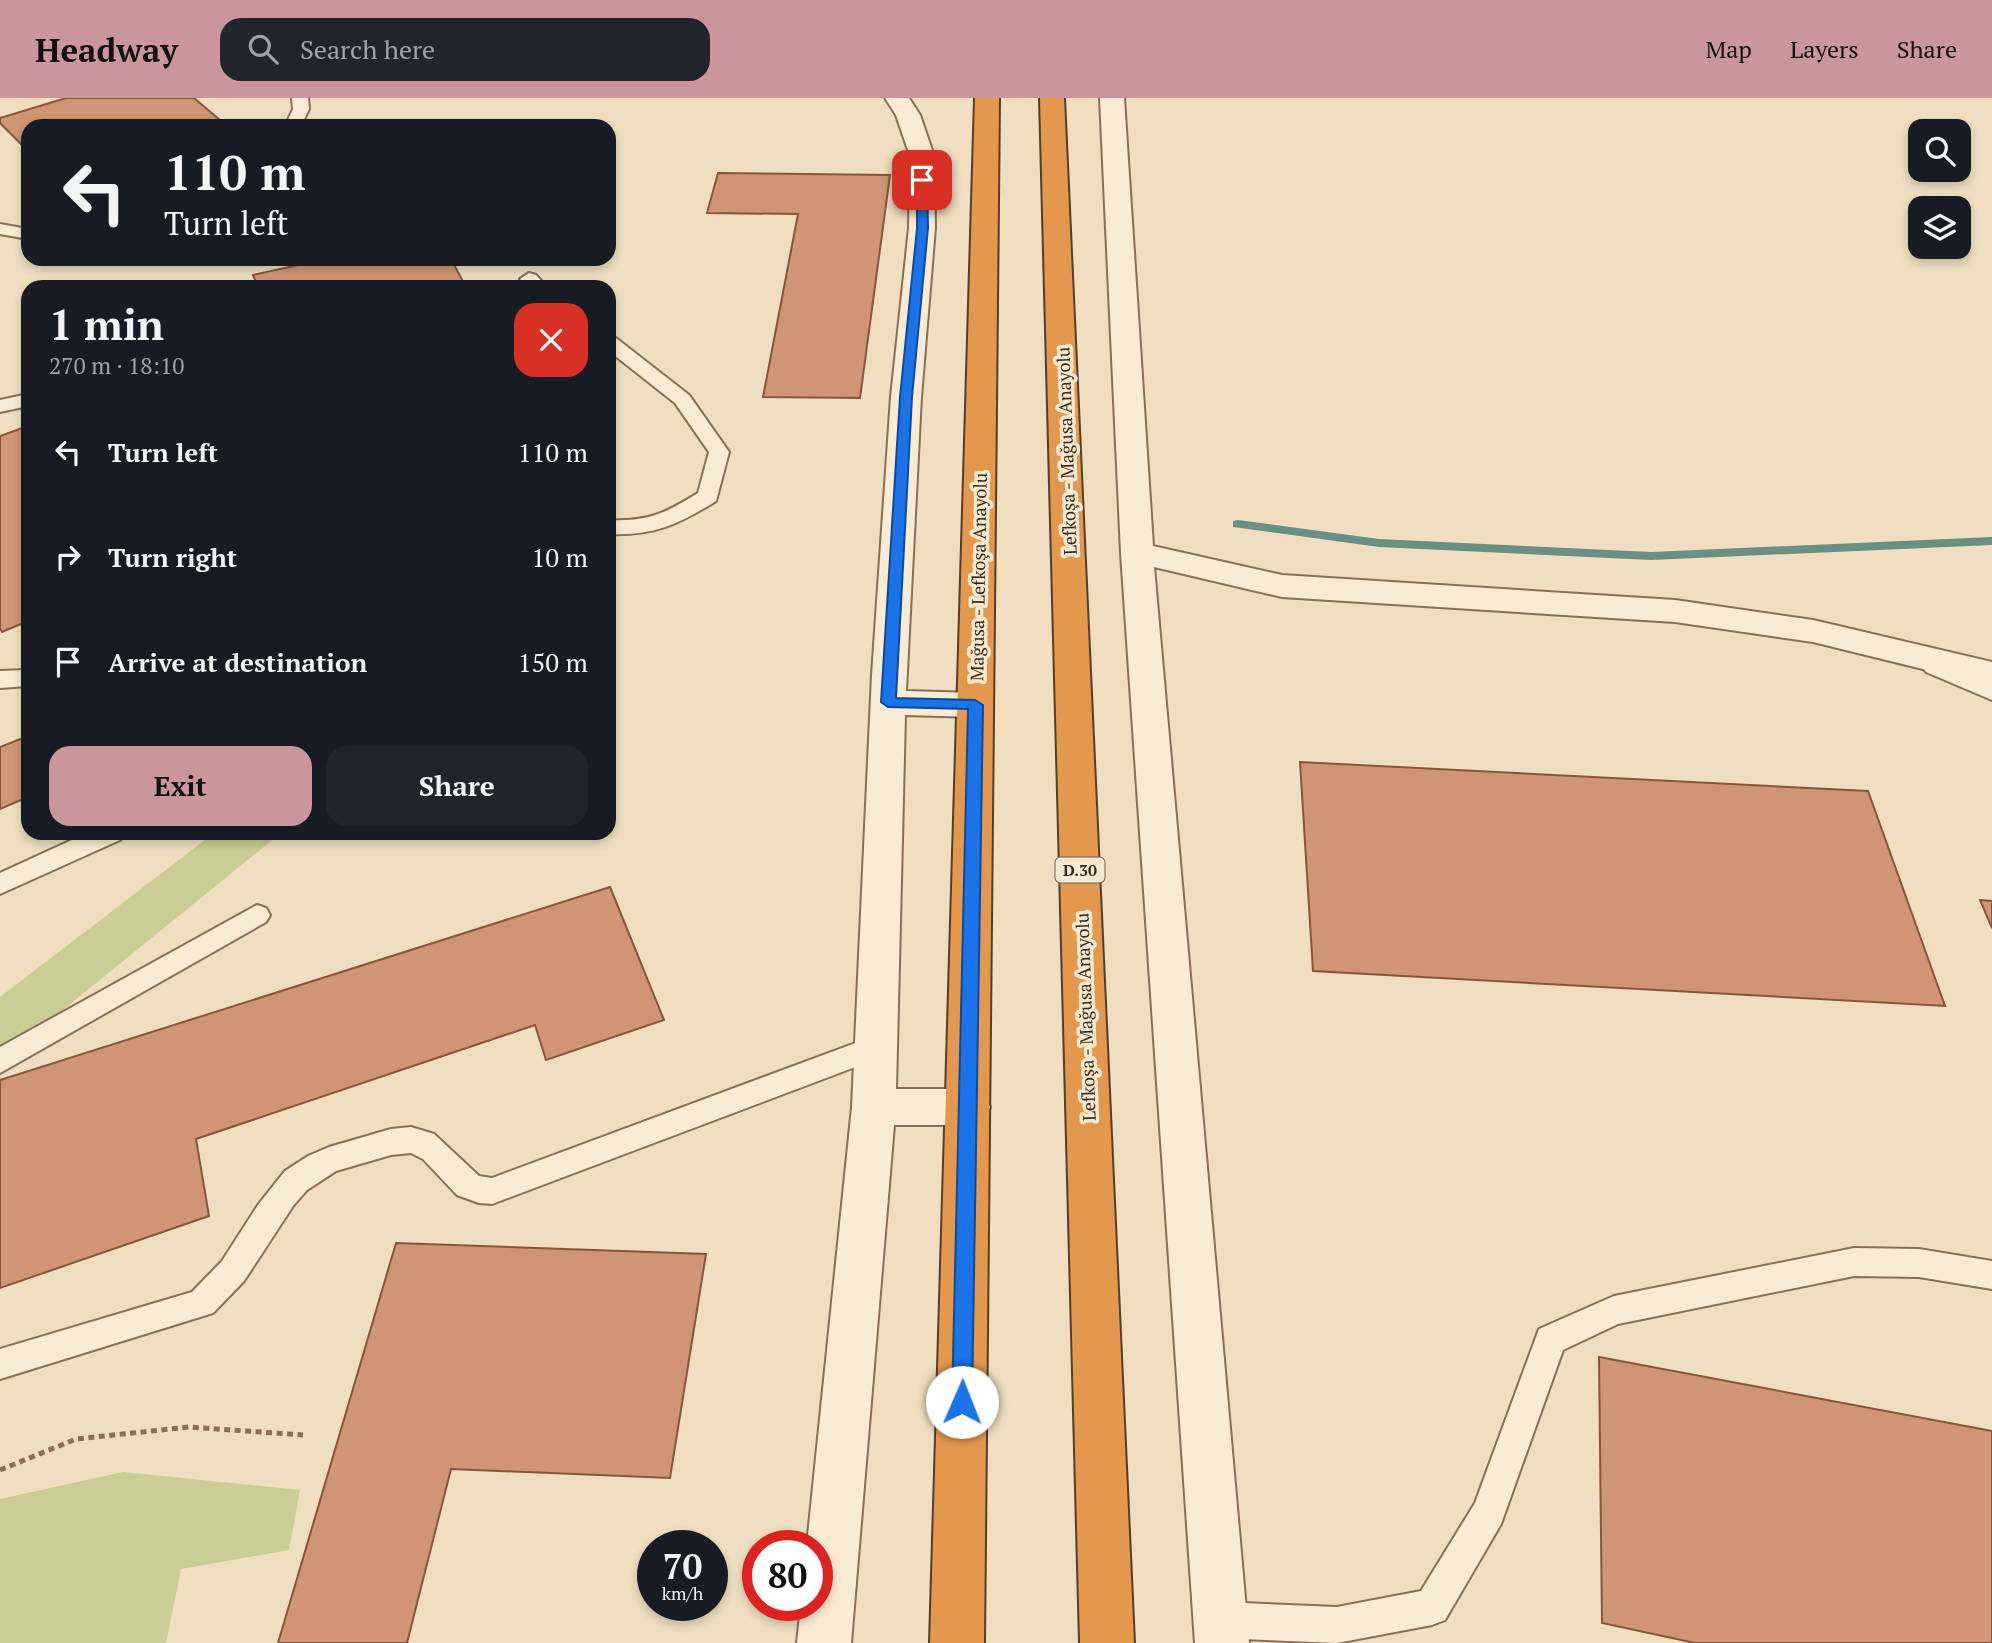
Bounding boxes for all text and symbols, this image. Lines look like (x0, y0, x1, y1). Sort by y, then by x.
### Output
search box (220, 18, 710, 81)
text: Headway (35, 28, 178, 71)
icon: search (244, 30, 282, 68)
text: Search here (300, 32, 435, 66)
text: Map (1705, 33, 1752, 65)
text: Layers (1790, 33, 1859, 65)
text: Share (1897, 33, 1957, 65)
map controls (1908, 119, 1971, 259)
button: search (1908, 119, 1971, 182)
text: 110 m (164, 139, 306, 204)
icon: left (49, 147, 140, 238)
pin (892, 150, 952, 210)
icon: arrive (903, 161, 941, 199)
button: layers (1908, 196, 1971, 259)
text: Turn left (164, 202, 288, 244)
text: 1 min (49, 296, 164, 352)
button: close (514, 303, 588, 377)
street label: Lefkoşa - Mağusa Anayolu (1050, 347, 1082, 555)
text: 270 m · 18:10 (49, 350, 184, 381)
icon: left (49, 433, 87, 471)
text: Turn left (108, 435, 218, 469)
text: 110 m (518, 435, 588, 469)
street label: Mağusa - Lefkoşa Anayolu (964, 473, 992, 681)
icon: right (49, 538, 87, 576)
text: Turn right (108, 540, 237, 574)
text: 10 m (532, 540, 588, 574)
icon: arrive (49, 643, 87, 681)
text: Arrive at destination (108, 645, 367, 679)
text: 150 m (518, 645, 588, 679)
button: Exit (49, 746, 312, 826)
button: Share (326, 746, 588, 826)
road number: D.30 (1056, 858, 1104, 883)
street label: Lefkoşa - Mağusa Anayolu (1069, 913, 1101, 1121)
position arrow (925, 1365, 999, 1439)
speed limit sign: 80 (742, 1530, 833, 1621)
text: 70 (663, 1543, 702, 1589)
text: km/h (662, 1581, 703, 1605)

